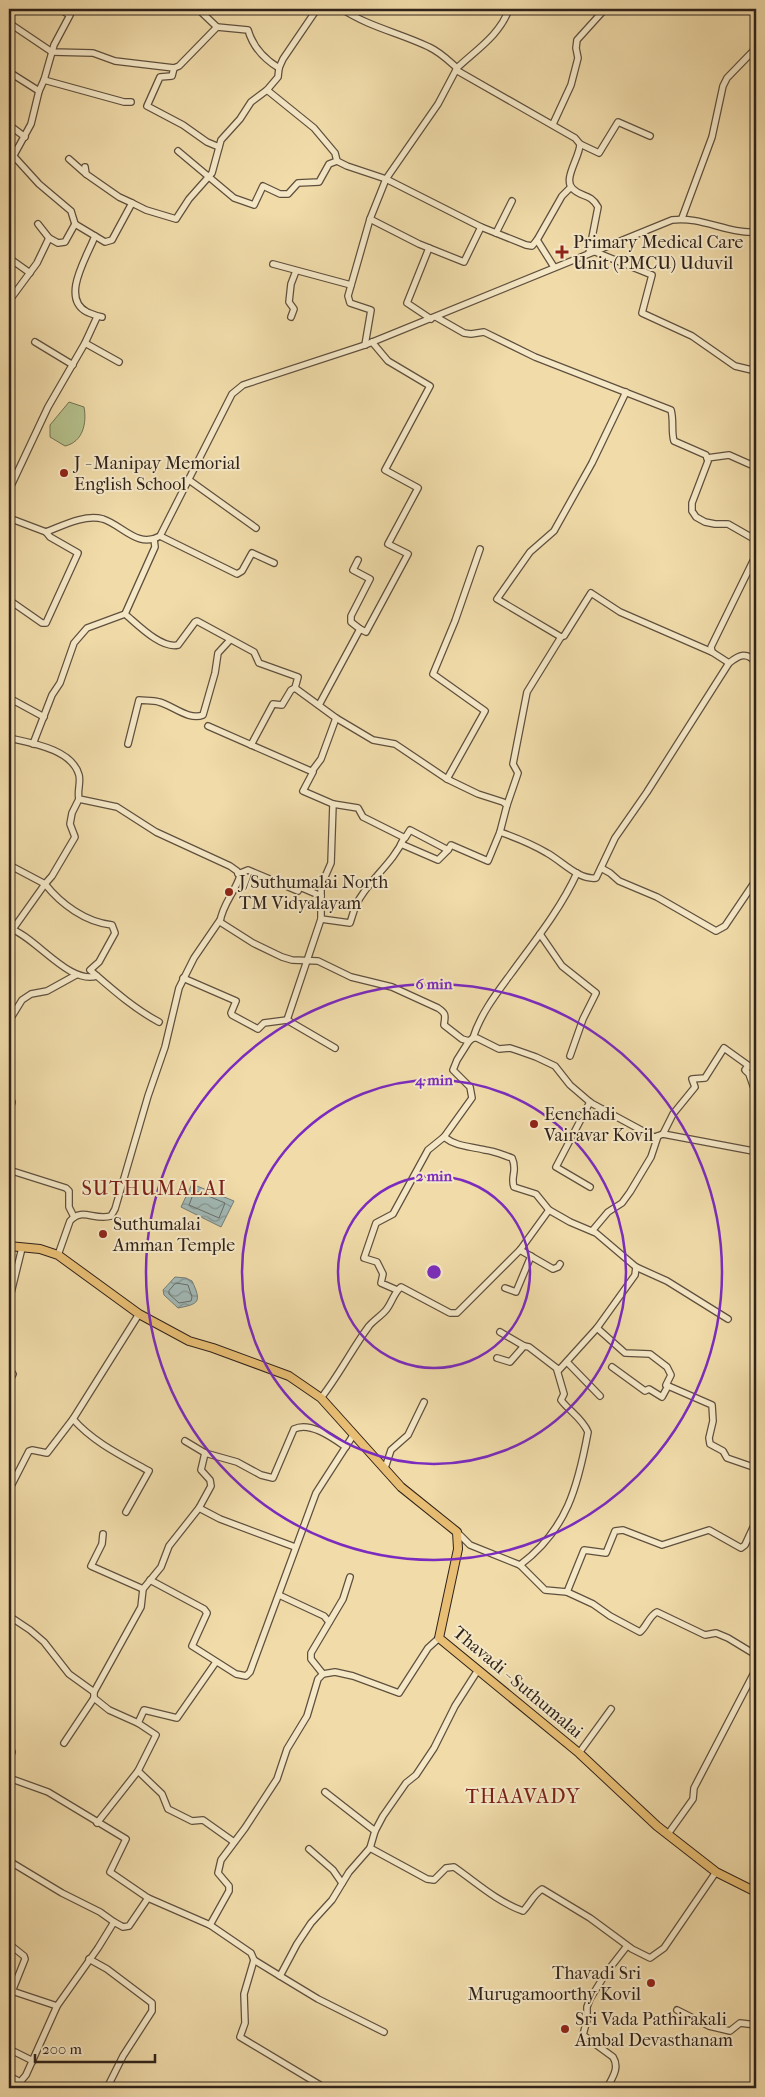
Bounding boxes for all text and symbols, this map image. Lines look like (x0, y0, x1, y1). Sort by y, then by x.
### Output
place label: Primary Medical Care Unit (PMCU) Uduvil (573, 232, 743, 274)
marker: Primary Medical Care Unit (PMCU) Uduvil (555, 245, 569, 259)
place label: J - Manipay Memorial English School (72, 453, 240, 495)
marker: J - Manipay Memorial English School (58, 467, 70, 479)
place label: J/Suthumalai North TM Vidyalayam (237, 872, 388, 914)
marker: J/Suthumalai North TM Vidyalayam (223, 886, 235, 898)
text: 6 min (416, 975, 453, 993)
text: 4 min (414, 1071, 453, 1089)
place label: Eenchadi Vairavar Kovil (543, 1104, 653, 1146)
marker: Eenchadi Vairavar Kovil (528, 1118, 540, 1130)
text: 2 min (416, 1167, 453, 1185)
district label: SUTHUMALAI (82, 1177, 226, 1200)
place label: Suthumalai Amman Temple (112, 1214, 235, 1256)
marker: Suthumalai Amman Temple (97, 1228, 109, 1240)
centre of rings (425, 1263, 443, 1281)
street label: Thavadi - Suthumalai (448, 1622, 587, 1743)
district label: THAAVADY (465, 1785, 581, 1808)
place label: Thavadi Sri Murugamoorthy Kovil (468, 1963, 642, 2005)
marker: Thavadi Sri Murugamoorthy Kovil (645, 1977, 657, 1989)
place label: Sri Vada Pathirakali Ambal Devasthanam (574, 2009, 733, 2051)
marker: Sri Vada Pathirakali Ambal Devasthanam (559, 2023, 571, 2035)
scale bar (35, 2032, 155, 2064)
text: 200 m (42, 2040, 82, 2058)

